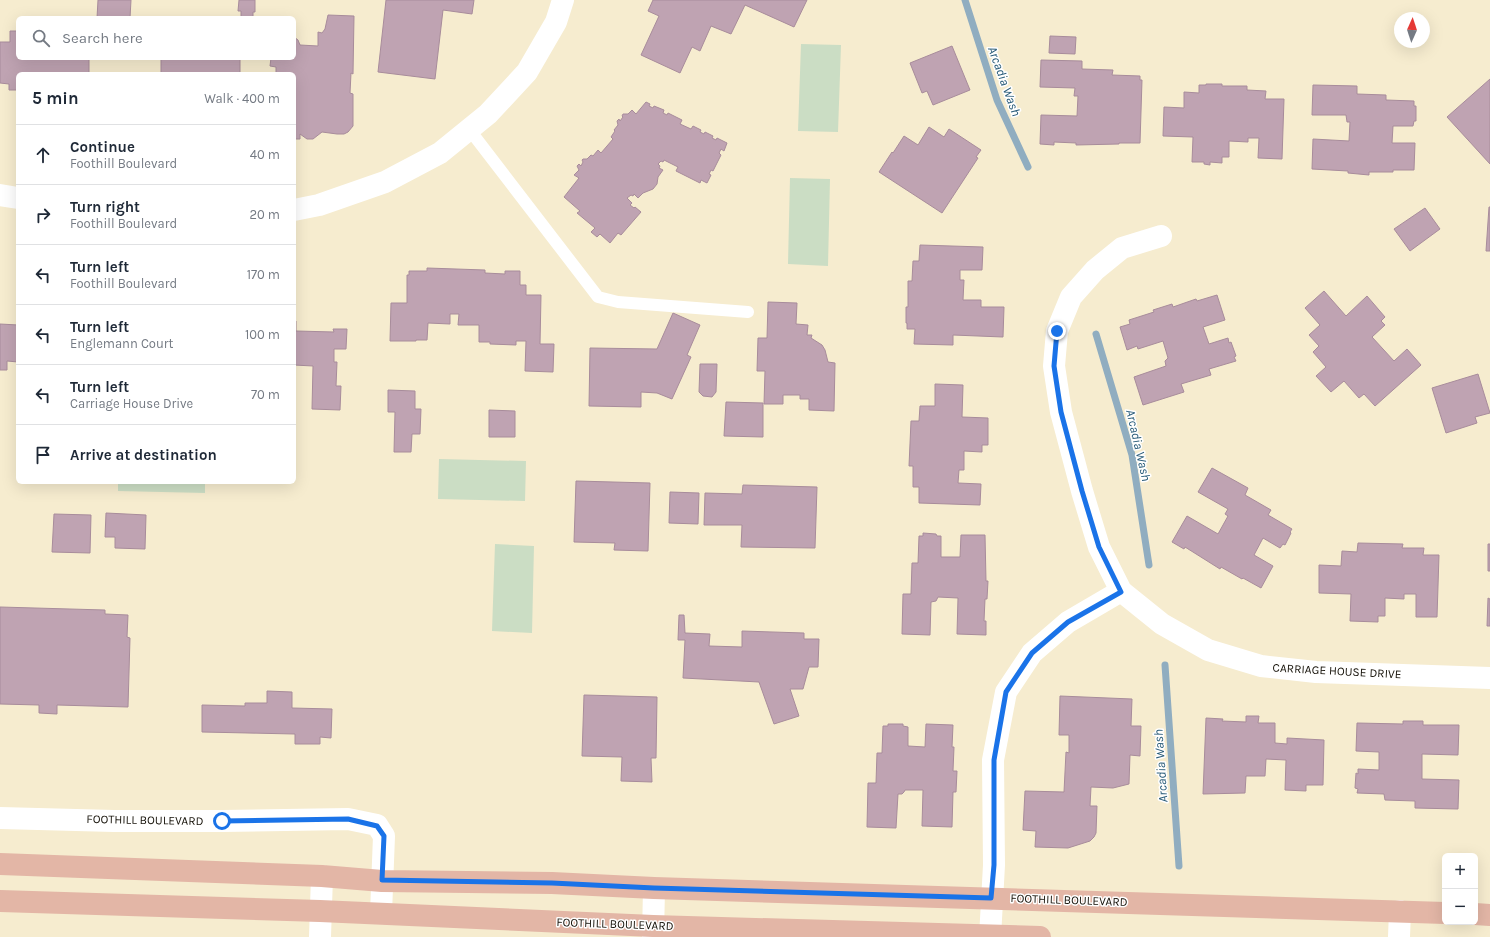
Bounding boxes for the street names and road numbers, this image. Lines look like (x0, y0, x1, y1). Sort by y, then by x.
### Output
street label: CARRIAGE HOUSE DRIVE (1272, 661, 1402, 681)
street label: FOOTHILL BOULEVARD (86, 812, 204, 828)
street label: FOOTHILL BOULEVARD (1010, 891, 1128, 909)
street label: FOOTHILL BOULEVARD (556, 915, 674, 933)

